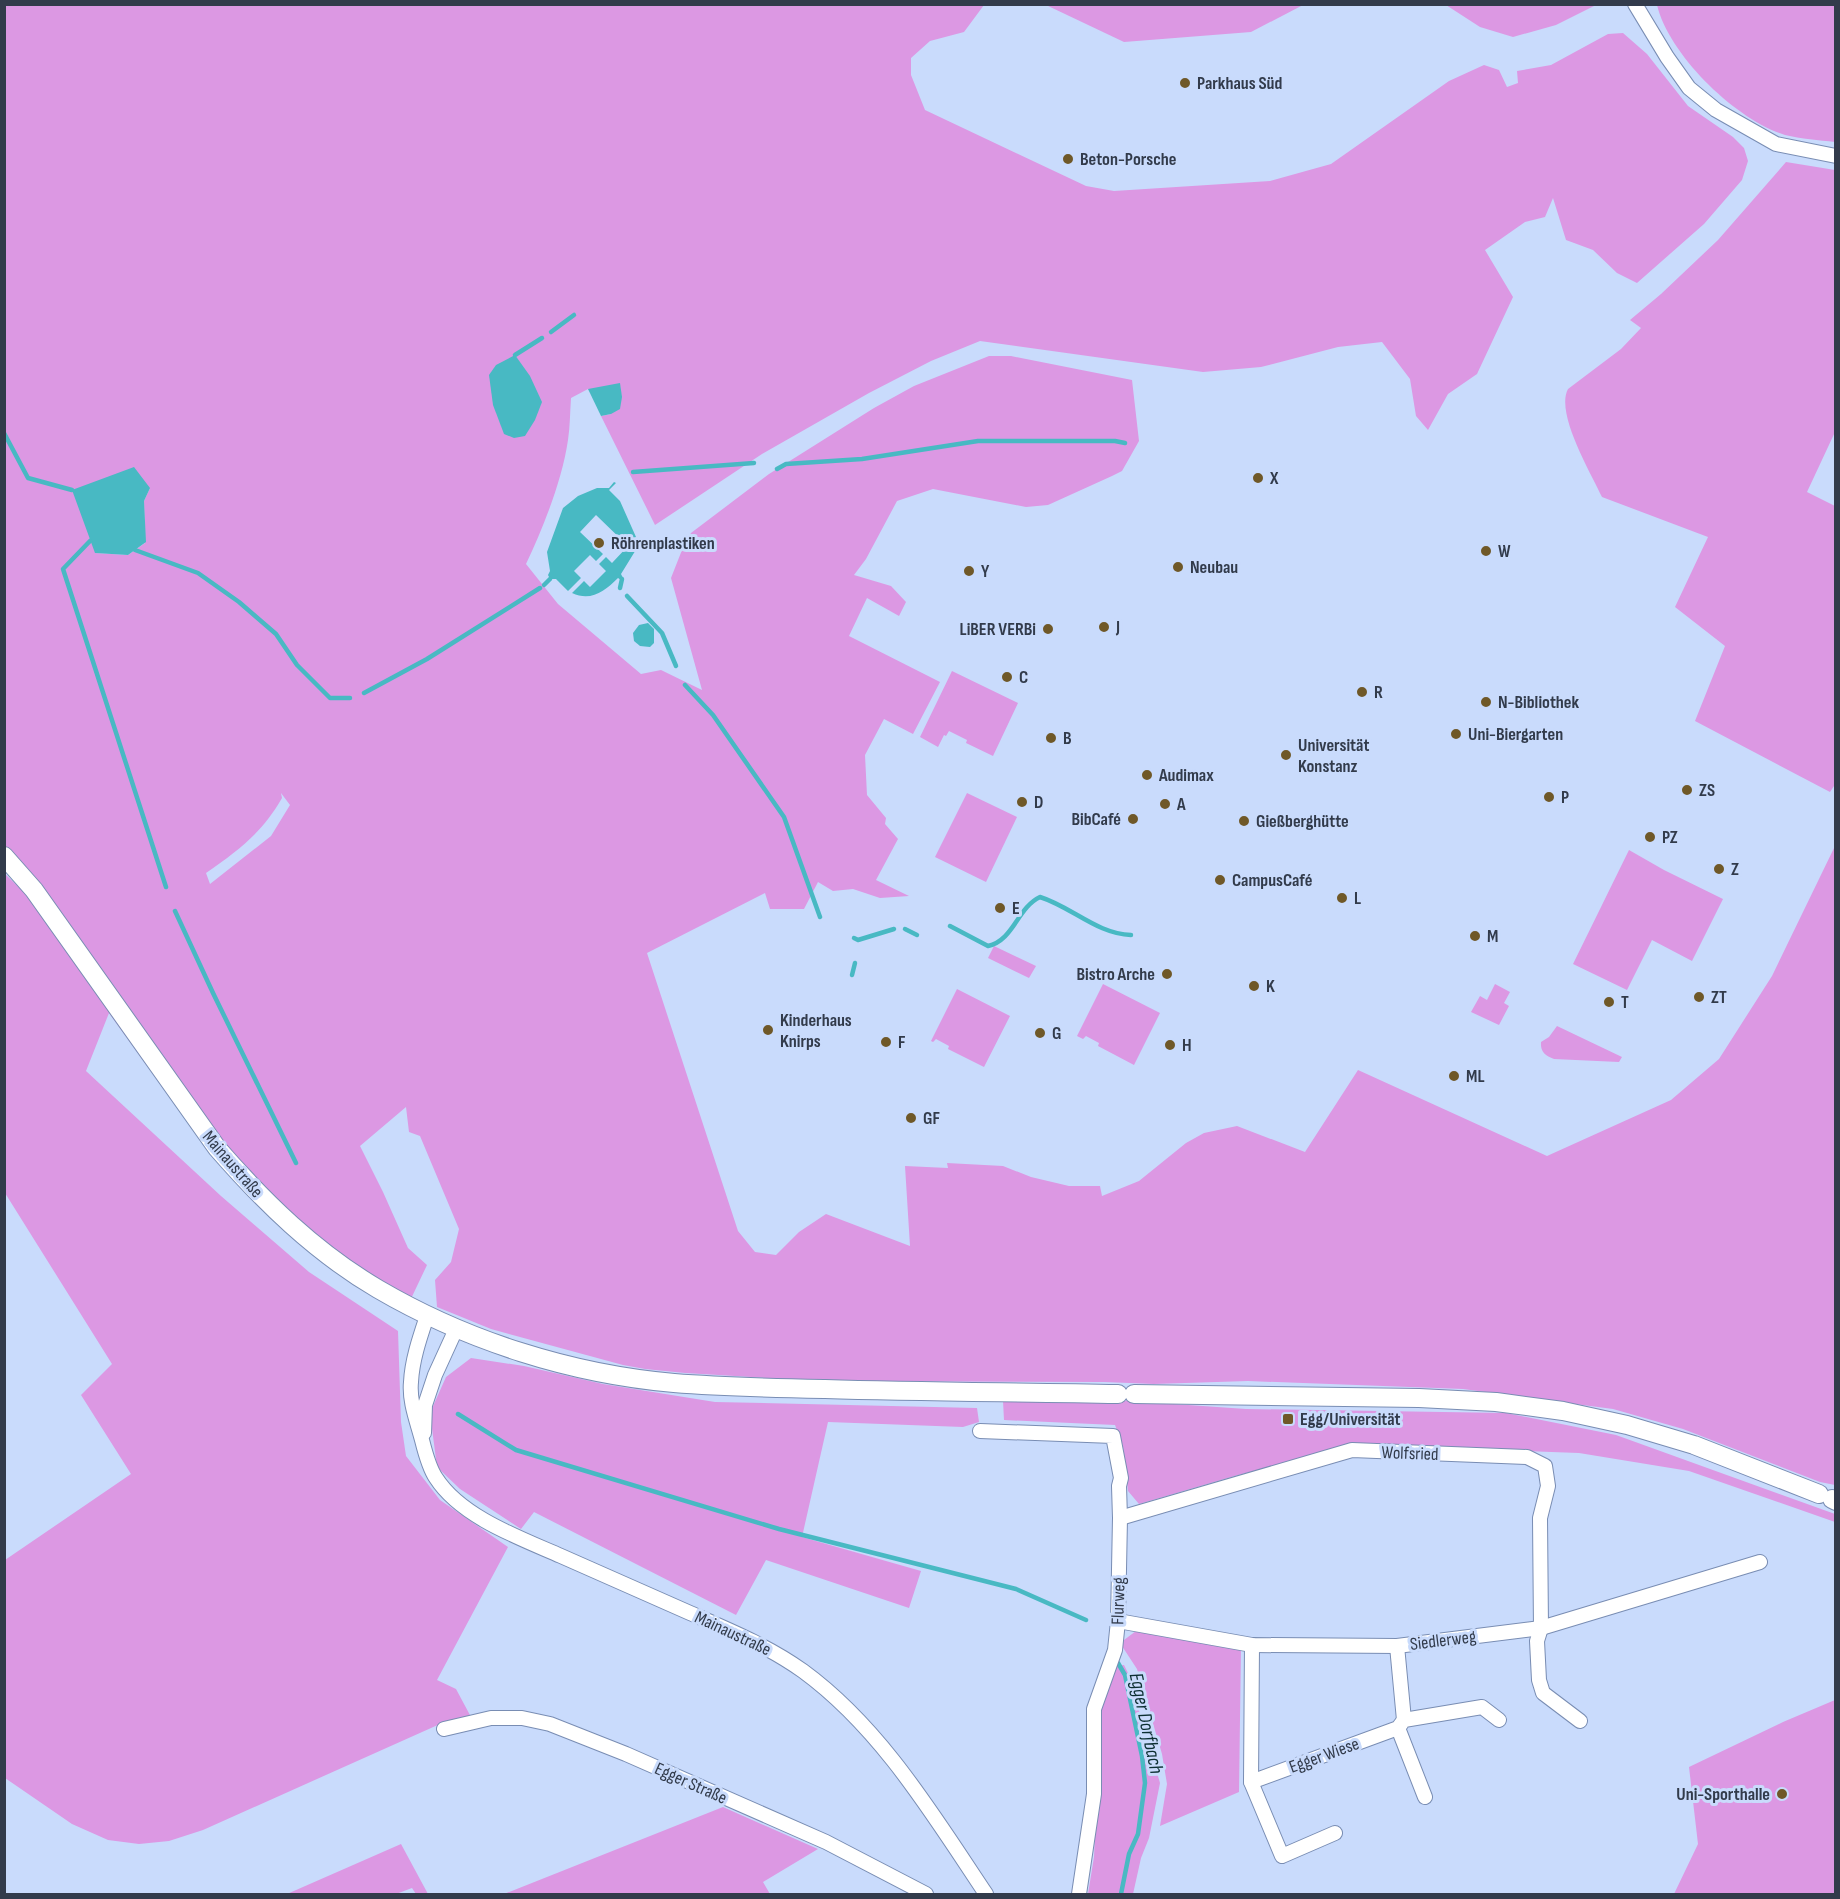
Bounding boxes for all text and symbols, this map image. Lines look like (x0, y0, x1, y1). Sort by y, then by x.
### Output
place label: Parkhaus Süd (1197, 73, 1282, 94)
marker: Parkhaus Süd (1178, 76, 1192, 90)
place label: Beton-Porsche (1080, 149, 1176, 170)
marker: Beton-Porsche (1061, 152, 1075, 166)
place label: X (1269, 468, 1279, 489)
marker: X (1251, 471, 1265, 485)
place label: Röhrenplastiken (611, 533, 715, 554)
marker: Röhrenplastiken (592, 536, 606, 550)
place label: W (1498, 541, 1511, 562)
marker: W (1479, 544, 1493, 558)
place label: Neubau (1190, 557, 1238, 578)
marker: Neubau (1171, 560, 1185, 574)
place label: Y (981, 561, 990, 582)
marker: Y (962, 564, 976, 578)
place label: J (1115, 617, 1120, 638)
place label: LiBER VERBi (960, 619, 1036, 640)
marker: J (1097, 620, 1111, 634)
marker: LiBER VERBi (1041, 622, 1055, 636)
place label: C (1019, 667, 1028, 688)
marker: C (1000, 670, 1014, 684)
place label: R (1374, 682, 1383, 703)
marker: R (1355, 685, 1369, 699)
place label: N-Bibliothek (1498, 692, 1580, 713)
marker: N-Bibliothek (1479, 695, 1493, 709)
place label: Uni-Biergarten (1468, 724, 1563, 745)
marker: Uni-Biergarten (1449, 727, 1463, 741)
place label: B (1063, 728, 1072, 749)
marker: B (1044, 731, 1058, 745)
place label: Universität Konstanz (1298, 735, 1369, 777)
marker: Universität Konstanz (1279, 748, 1293, 762)
place label: Audimax (1158, 765, 1214, 786)
marker: Audimax (1140, 768, 1154, 782)
place label: ZS (1699, 780, 1715, 801)
marker: ZS (1680, 783, 1694, 797)
place label: P (1561, 787, 1569, 808)
marker: P (1542, 790, 1556, 804)
place label: D (1034, 792, 1043, 813)
place label: A (1176, 794, 1186, 815)
marker: D (1015, 795, 1029, 809)
marker: A (1158, 797, 1172, 811)
place label: BibCafé (1072, 809, 1121, 830)
place label: Gießberghütte (1256, 811, 1349, 832)
marker: BibCafé (1126, 812, 1140, 826)
marker: Gießberghütte (1237, 814, 1251, 828)
place label: PZ (1662, 827, 1678, 848)
marker: PZ (1643, 830, 1657, 844)
place label: Z (1731, 859, 1739, 880)
marker: Z (1712, 862, 1726, 876)
place label: CampusCafé (1232, 870, 1312, 891)
marker: CampusCafé (1213, 873, 1227, 887)
place label: L (1354, 888, 1361, 909)
marker: L (1335, 891, 1349, 905)
place label: E (1012, 898, 1020, 919)
marker: E (993, 901, 1007, 915)
place label: M (1487, 926, 1498, 947)
marker: M (1468, 929, 1482, 943)
place label: Bistro Arche (1076, 964, 1155, 985)
marker: Bistro Arche (1160, 967, 1174, 981)
place label: K (1266, 976, 1275, 997)
marker: K (1247, 979, 1261, 993)
place label: ZT (1711, 987, 1727, 1008)
marker: ZT (1692, 990, 1706, 1004)
place label: T (1621, 992, 1629, 1013)
marker: T (1602, 995, 1616, 1009)
place label: Kinderhaus Knirps (780, 1010, 852, 1052)
marker: Kinderhaus Knirps (761, 1023, 775, 1037)
place label: G (1052, 1023, 1061, 1044)
marker: G (1033, 1026, 1047, 1040)
place label: F (898, 1032, 906, 1053)
marker: F (879, 1035, 893, 1049)
place label: H (1182, 1035, 1192, 1056)
marker: H (1163, 1038, 1177, 1052)
place label: ML (1466, 1066, 1484, 1087)
marker: ML (1447, 1069, 1461, 1083)
place label: GF (923, 1108, 940, 1129)
marker: GF (904, 1111, 918, 1125)
street label: Mainaustraße (198, 1127, 267, 1202)
place label: Egg/Universität (1300, 1409, 1401, 1430)
marker: Egg/Universität (1281, 1412, 1295, 1426)
street label: Wolfsried (1381, 1442, 1439, 1465)
street label: Flurweg (1107, 1577, 1130, 1625)
street label: Mainaustraße (691, 1607, 774, 1660)
street label: Siedlerweg (1409, 1626, 1477, 1655)
water label: Egger Dorfbach (1124, 1671, 1168, 1776)
street label: Egger Wiese (1286, 1733, 1362, 1778)
street label: Egger Straße (651, 1758, 730, 1809)
place label: Uni-Sporthalle (1676, 1784, 1770, 1805)
marker: Uni-Sporthalle (1775, 1787, 1789, 1801)

